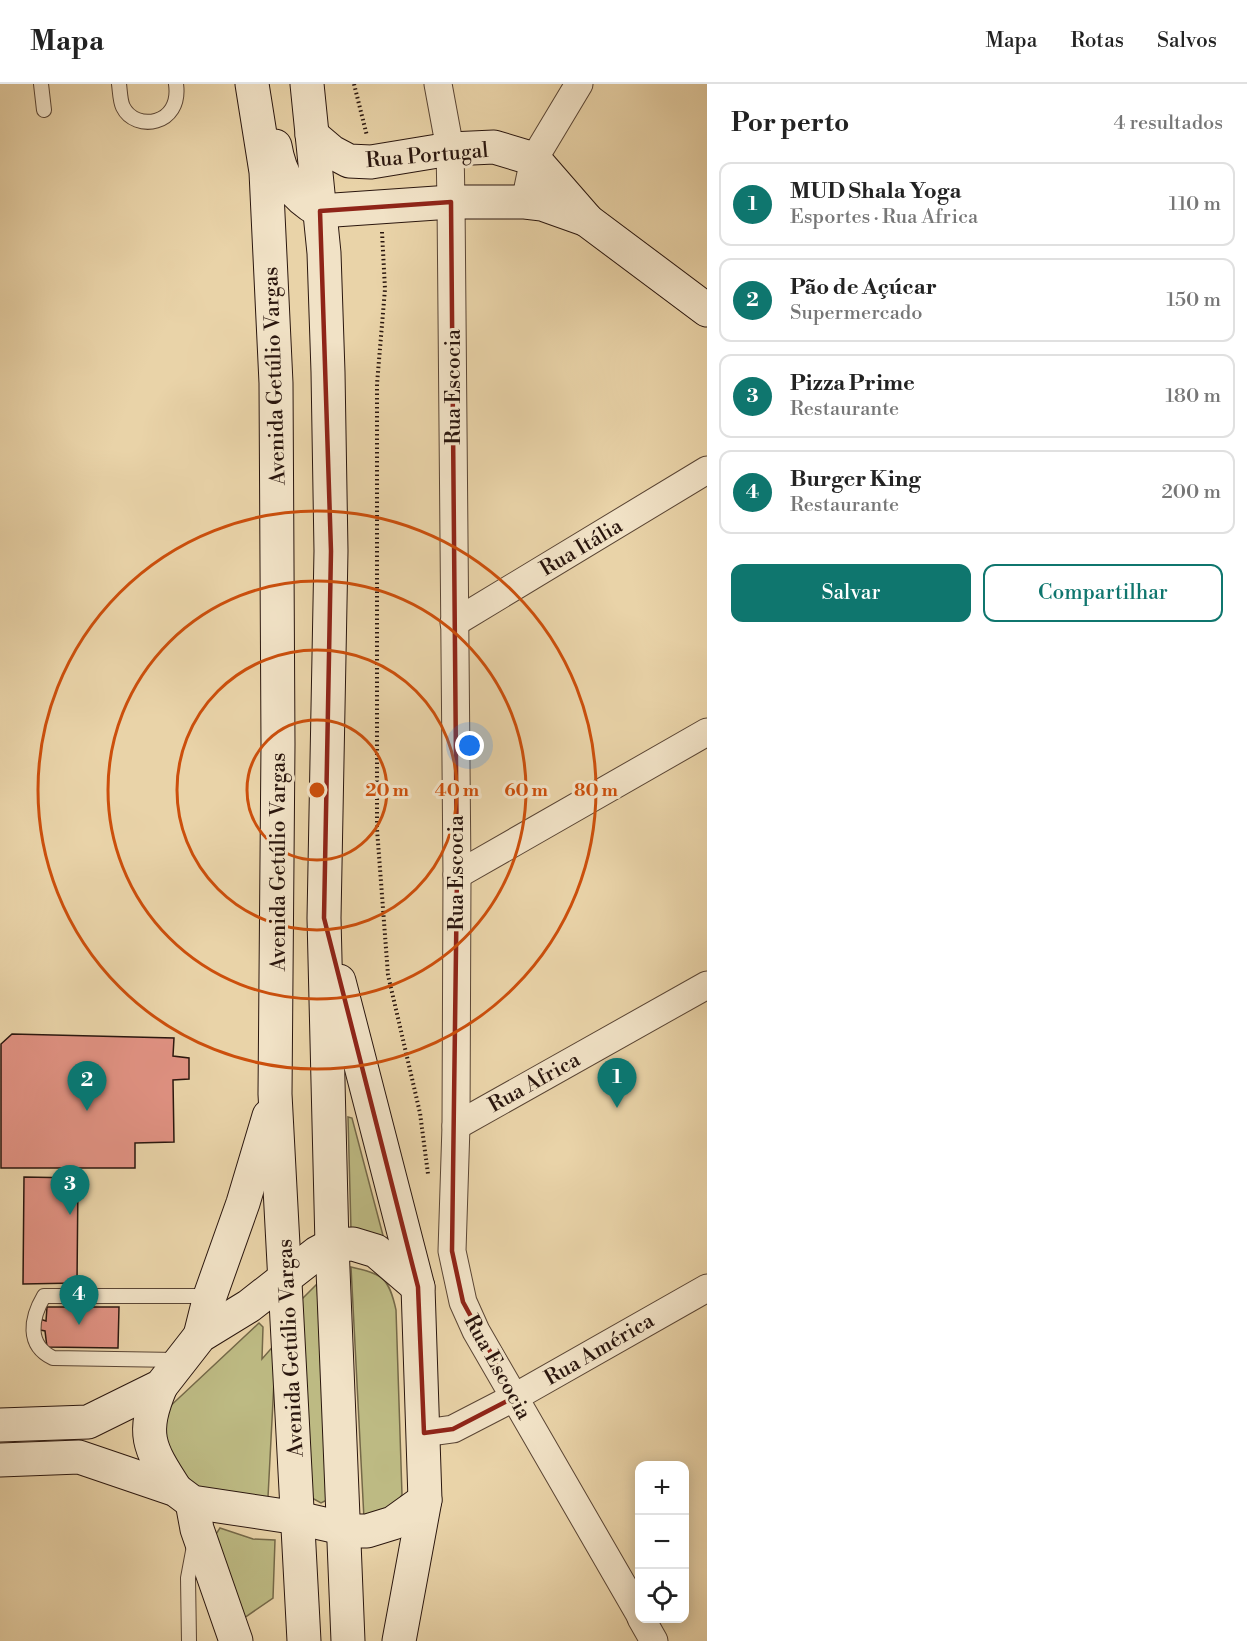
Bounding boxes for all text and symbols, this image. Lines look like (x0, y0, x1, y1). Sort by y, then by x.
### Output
text: Mapa (30, 24, 104, 59)
text: Mapa (985, 28, 1037, 54)
text: Rotas (1070, 28, 1124, 54)
text: Salvos (1157, 28, 1217, 54)
text: Por perto (731, 107, 849, 139)
text: 4 resultados (1113, 111, 1223, 136)
street label: Rua Portugal (365, 138, 489, 174)
text: MUD Shala Yoga (790, 178, 961, 205)
text: 1 (748, 192, 757, 217)
text: 110 m (1169, 192, 1221, 217)
text: Esportes · Rua Africa (790, 205, 978, 230)
street label: Avenida Getúlio Vargas (258, 266, 292, 487)
text: Pão de Açúcar (790, 274, 937, 301)
text: 2 (746, 288, 759, 313)
text: 150 m (1166, 288, 1221, 313)
text: Supermercado (790, 301, 922, 326)
street label: Rua Escocia (441, 329, 467, 445)
text: Pizza Prime (790, 370, 915, 397)
text: 3 (746, 384, 759, 409)
text: 180 m (1166, 384, 1221, 409)
text: Restaurante (790, 397, 899, 422)
text: Burger King (790, 466, 921, 493)
text: 4 (746, 480, 759, 505)
text: 200 m (1161, 480, 1221, 505)
text: Restaurante (790, 493, 899, 518)
street label: Rua Itália (536, 513, 628, 583)
button: Salvar (731, 564, 971, 622)
button: Compartilhar (983, 564, 1223, 622)
your location (455, 731, 484, 760)
street label: Avenida Getúlio Vargas (266, 753, 292, 972)
text: 20 m (365, 779, 409, 802)
text: 40 m (435, 779, 480, 802)
text: 60 m (504, 779, 548, 802)
text: 80 m (574, 779, 619, 802)
centre of rings (307, 780, 327, 800)
street label: Rua Escocia (444, 815, 470, 931)
street label: Rua Africa (484, 1047, 585, 1119)
pin: 1 (598, 1058, 636, 1108)
pin: 2 (68, 1062, 106, 1111)
pin: 3 (50, 1166, 90, 1215)
street label: Avenida Getúlio Vargas (272, 1238, 310, 1459)
pin: 4 (60, 1276, 98, 1325)
street label: Rua América (540, 1308, 659, 1392)
street label: Rua Escocia (458, 1311, 537, 1425)
map controls (635, 1461, 689, 1623)
button: + (635, 1461, 689, 1515)
button: − (635, 1515, 689, 1569)
button: locate (635, 1569, 689, 1623)

